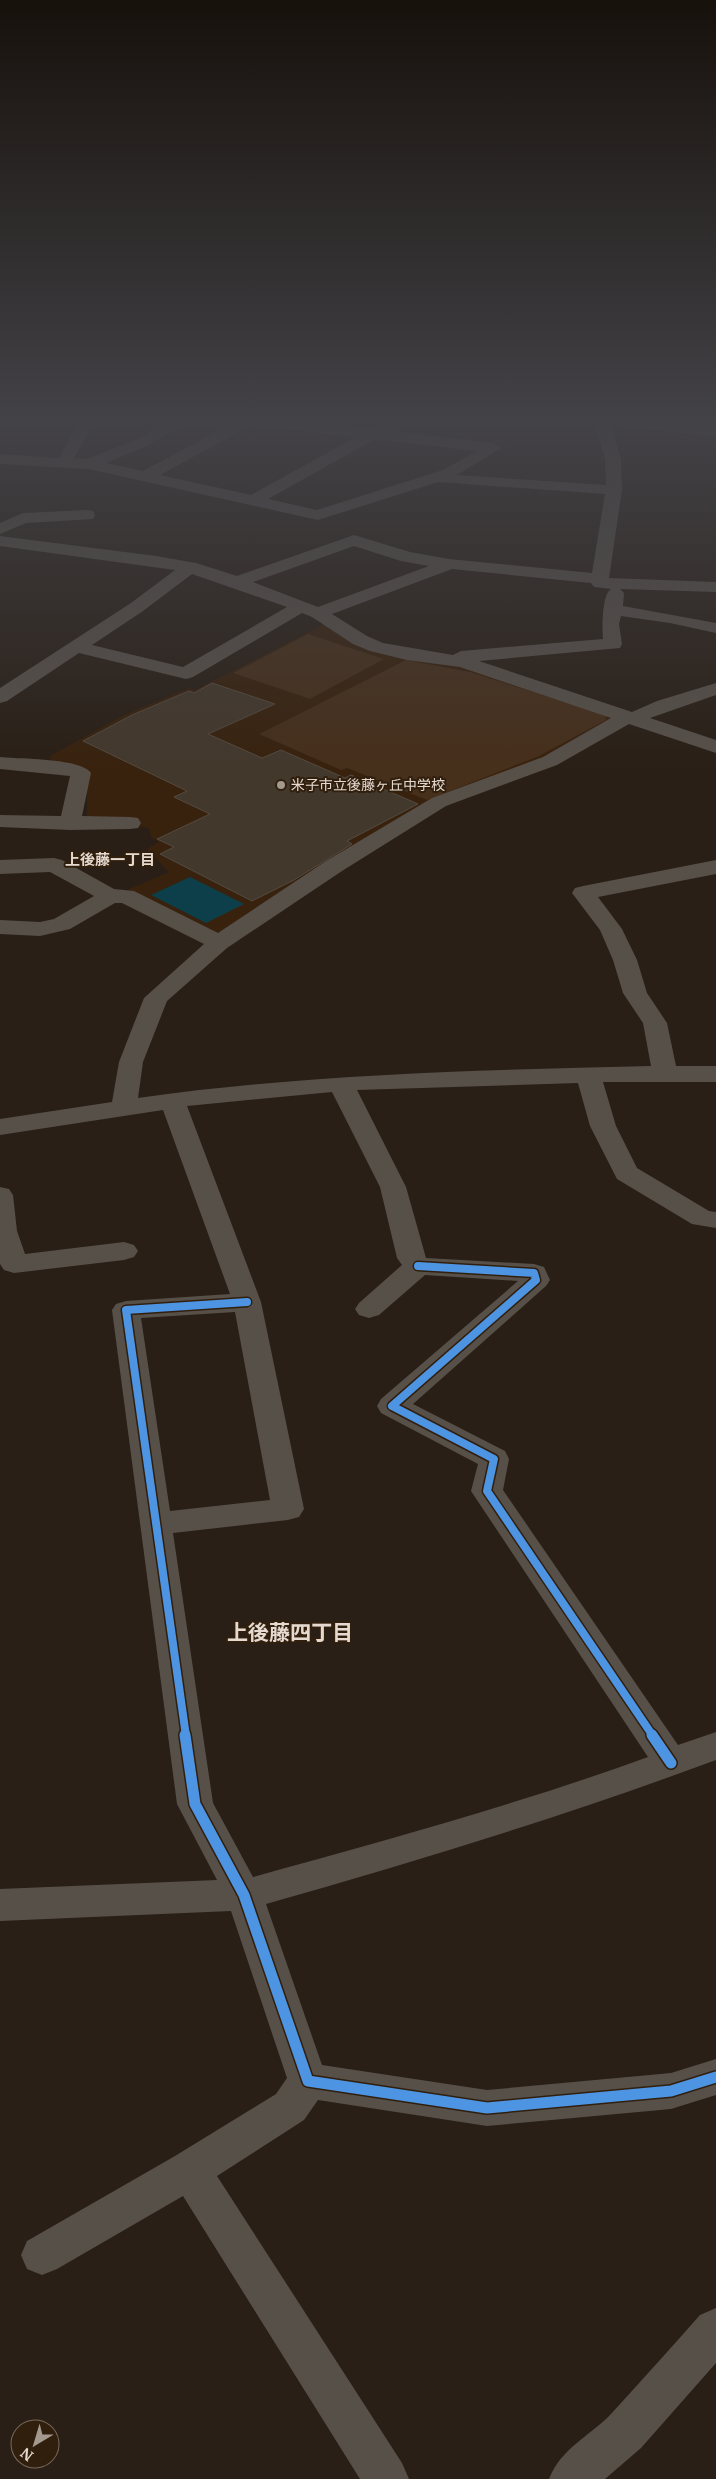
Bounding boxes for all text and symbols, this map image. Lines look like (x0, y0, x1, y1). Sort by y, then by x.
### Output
place label: 米子市立後藤ヶ丘中学校 (291, 776, 445, 794)
marker: 米子市立後藤ヶ丘中学校 (275, 779, 287, 791)
district label: 上後藤一丁目 (65, 850, 155, 869)
district label: 上後藤四丁目 (227, 1619, 353, 1646)
north arrow (10, 2419, 60, 2469)
text: N (17, 2444, 37, 2465)

